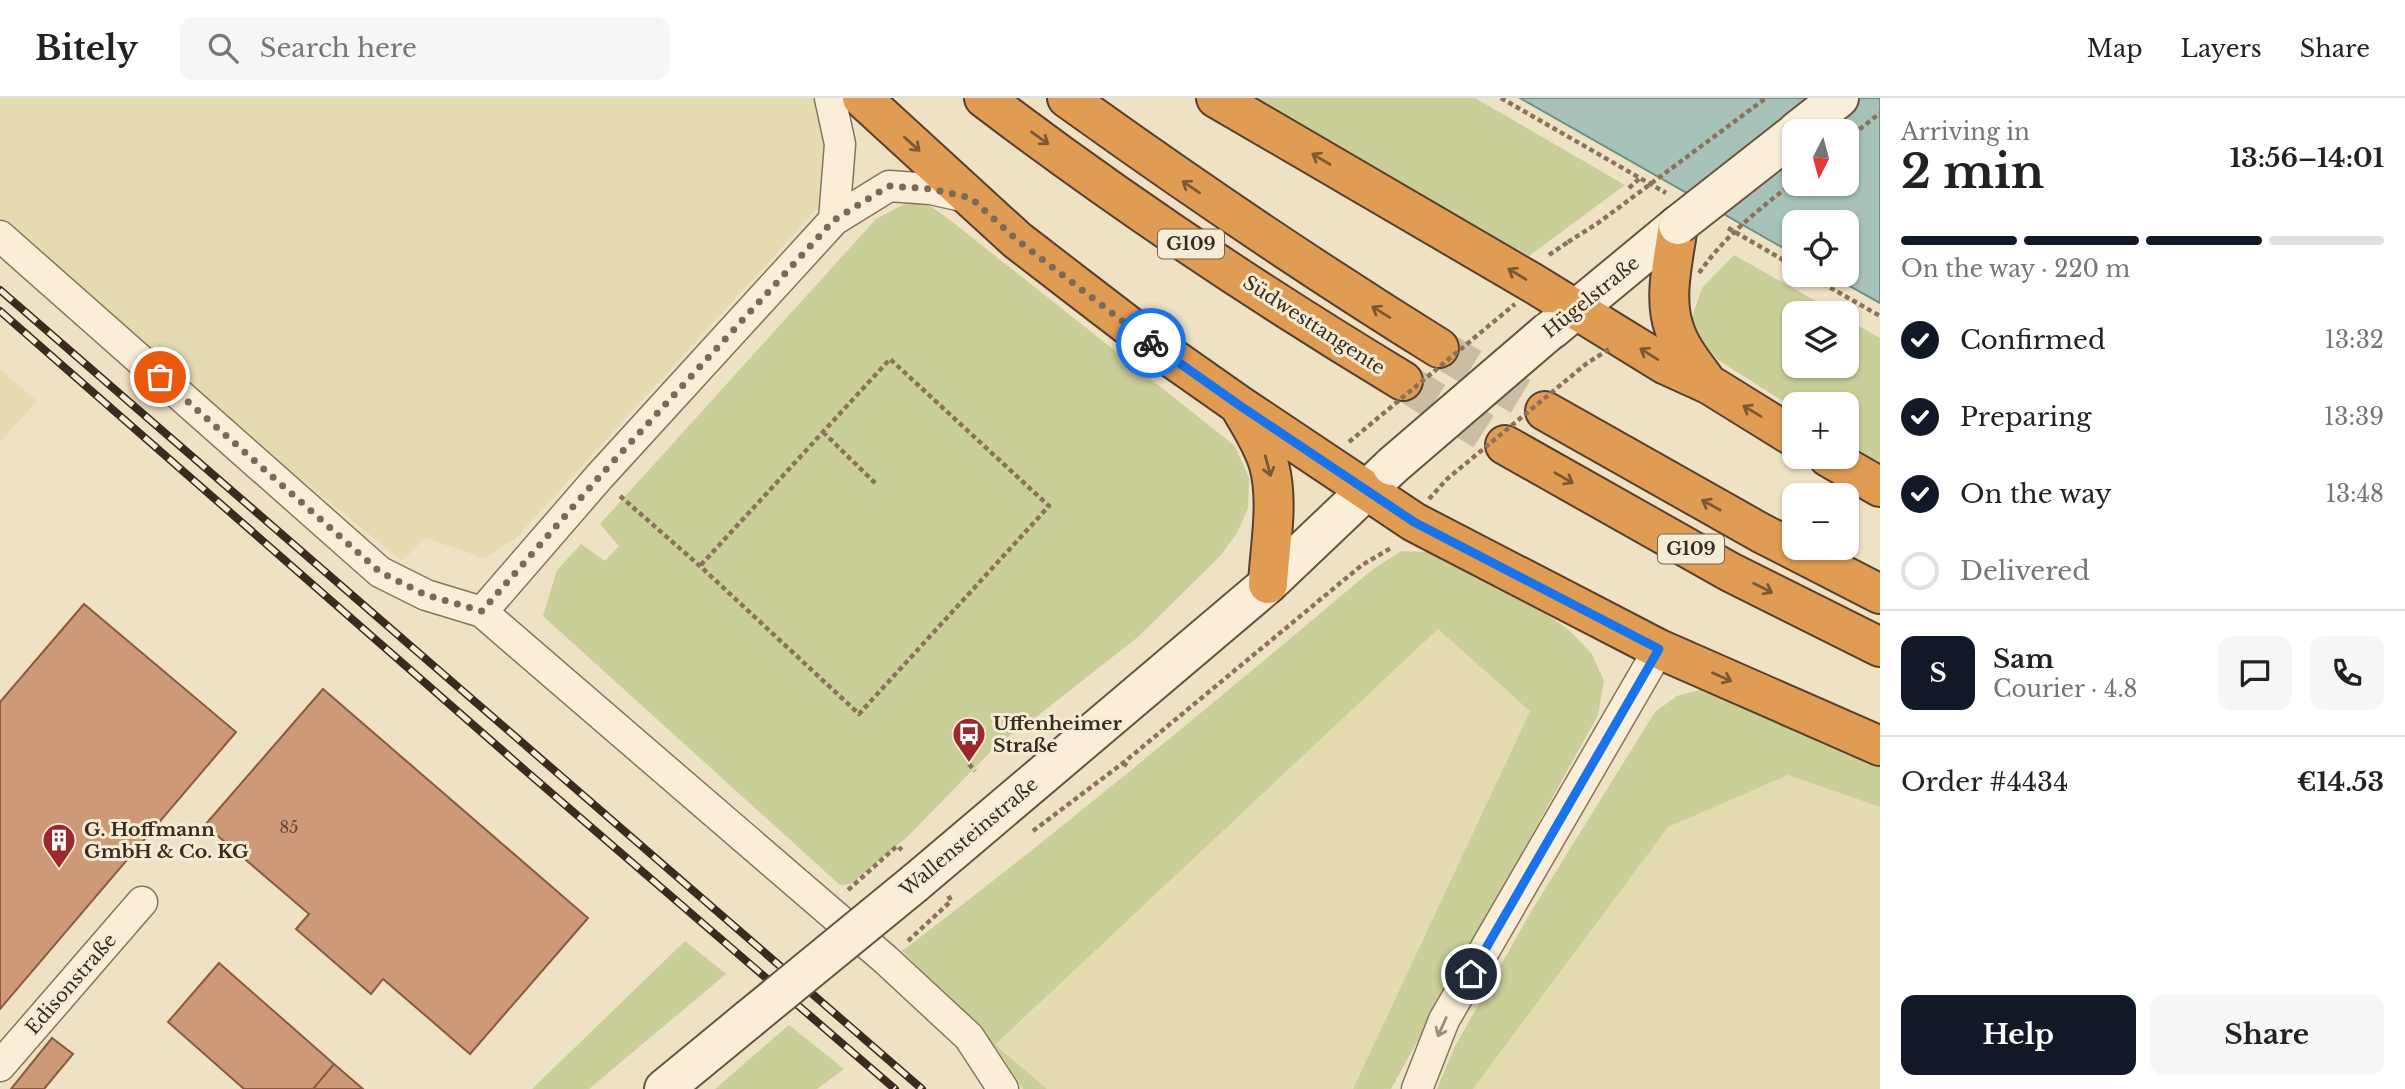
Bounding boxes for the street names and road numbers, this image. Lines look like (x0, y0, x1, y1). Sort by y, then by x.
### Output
road number: G109 (1158, 230, 1224, 258)
street label: Hügelstraße (1538, 251, 1644, 343)
street label: Südwesttangente (1239, 271, 1389, 379)
road number: G109 (1658, 534, 1724, 564)
street label: Wallensteinstraße (895, 773, 1043, 902)
street label: Edisonstraße (21, 929, 121, 1039)

